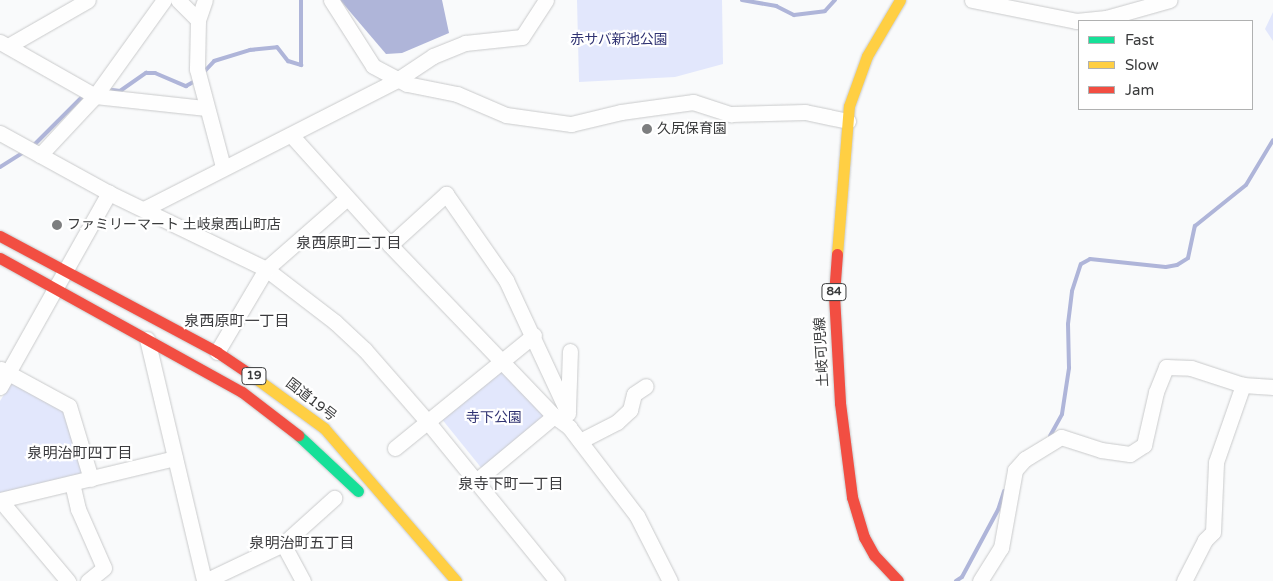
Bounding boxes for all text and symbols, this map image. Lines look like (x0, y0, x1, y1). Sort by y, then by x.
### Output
legend (1078, 20, 1253, 110)
text: Fast (1125, 31, 1154, 49)
park label: 赤サバ新池公園 (570, 32, 668, 48)
text: Slow (1125, 56, 1159, 74)
text: Jam (1125, 81, 1154, 99)
place label: 久尻保育園 (657, 121, 727, 137)
marker: 久尻保育園 (641, 123, 653, 135)
place label: ファミリーマート 土岐泉西山町店 (67, 217, 281, 233)
marker: ファミリーマート 土岐泉西山町店 (51, 219, 63, 231)
district label: 泉西原町二丁目 (297, 235, 401, 253)
road number: 84 (820, 282, 848, 302)
district label: 泉西原町一丁目 (185, 313, 289, 331)
street label: 土岐可児線 (812, 317, 832, 387)
road number: 19 (240, 366, 268, 386)
street label: 国道19号 (282, 375, 340, 425)
park label: 寺下公園 (466, 410, 522, 426)
district label: 泉明治町四丁目 (28, 445, 132, 463)
district label: 泉寺下町一丁目 (459, 476, 563, 494)
district label: 泉明治町五丁目 (250, 535, 354, 553)

